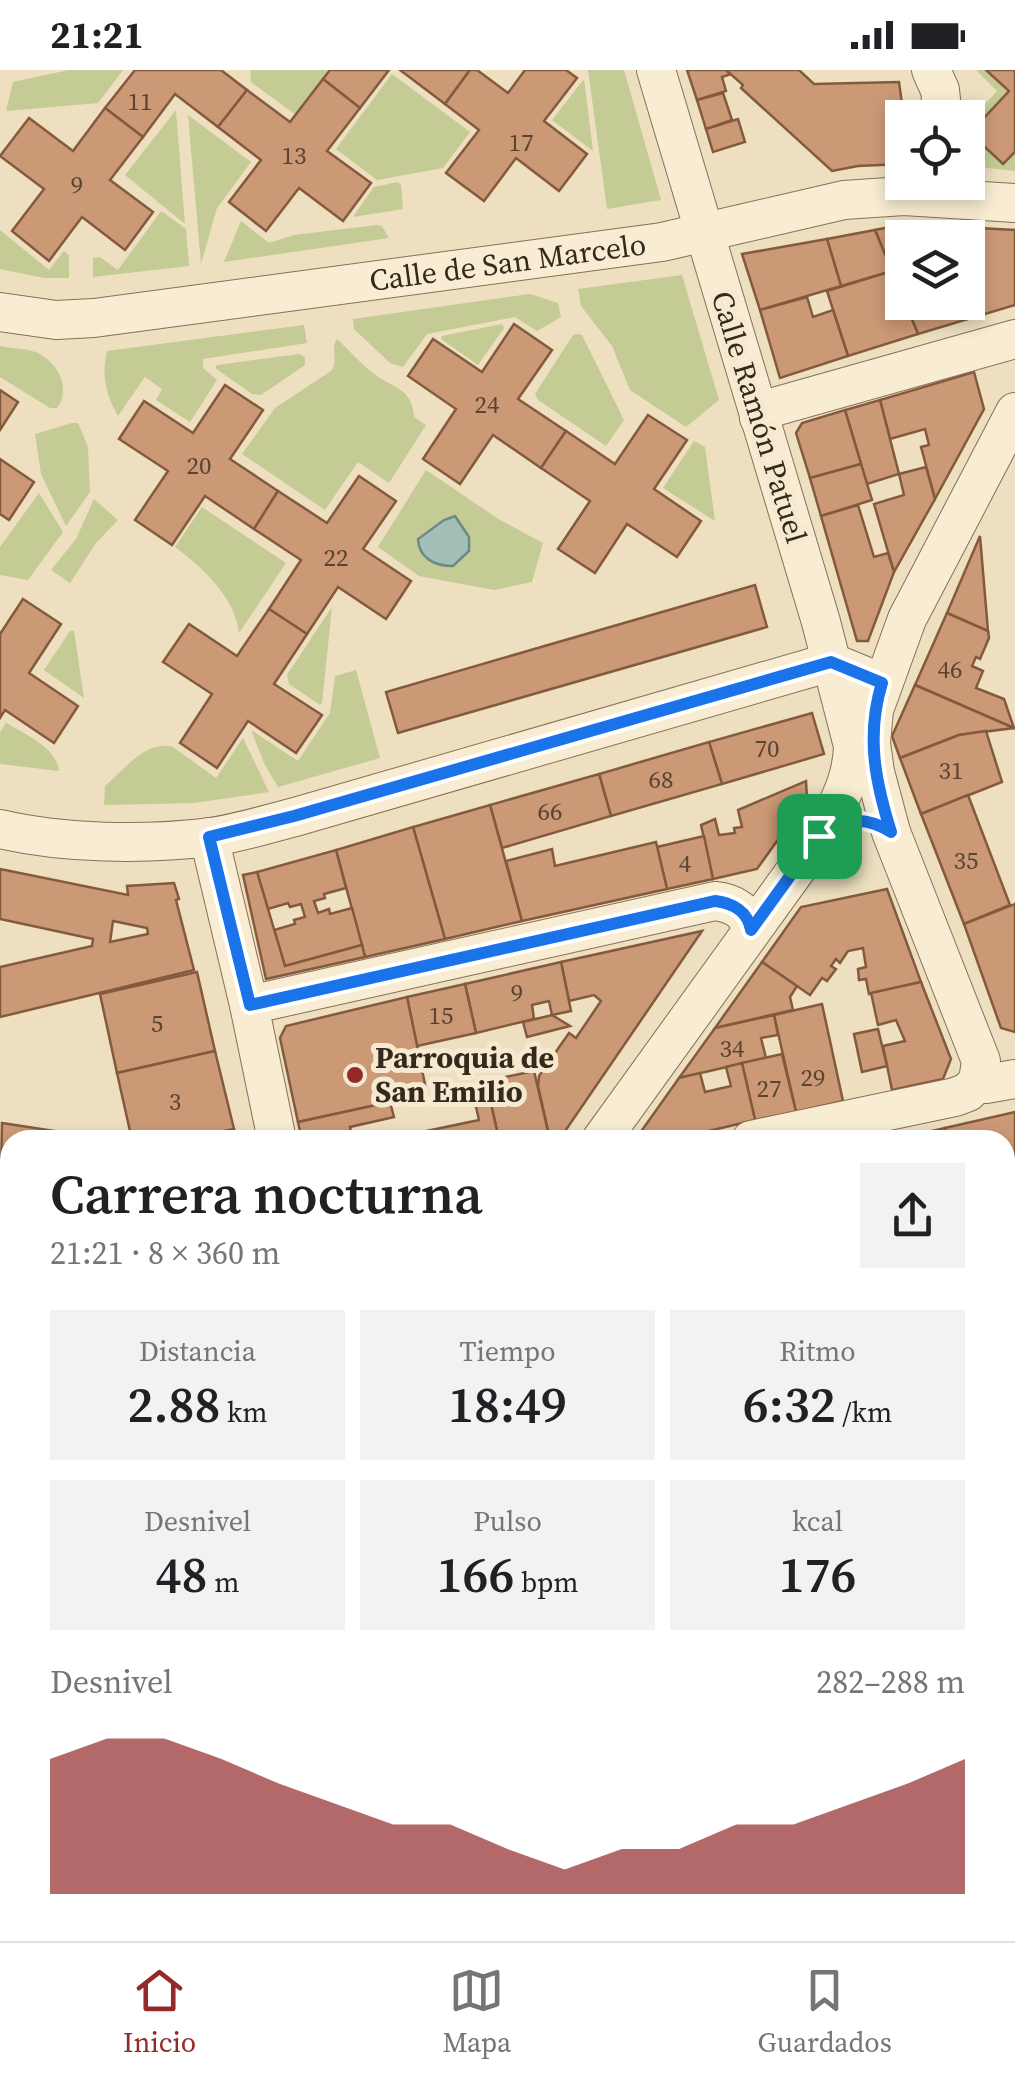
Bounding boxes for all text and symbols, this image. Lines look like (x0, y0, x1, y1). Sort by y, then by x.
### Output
text: 21:21 (50, 9, 144, 61)
house number: 11 (127, 84, 153, 118)
map controls (885, 100, 985, 320)
button: locate (885, 100, 985, 200)
house number: 17 (508, 125, 534, 159)
house number: 13 (281, 138, 307, 172)
house number: 9 (71, 167, 83, 201)
button: layers (885, 220, 985, 320)
street label: Calle de San Marcelo (367, 223, 648, 301)
street label: Calle Ramón Patuel (702, 286, 817, 548)
house number: 24 (474, 387, 500, 421)
house number: 20 (186, 448, 212, 482)
house number: 22 (323, 540, 349, 574)
house number: 46 (937, 652, 963, 686)
house number: 70 (754, 731, 780, 765)
house number: 31 (938, 753, 964, 787)
house number: 68 (648, 762, 674, 796)
house number: 66 (537, 794, 563, 828)
pin (777, 794, 862, 879)
icon: arrive (792, 809, 847, 864)
house number: 35 (953, 843, 979, 877)
house number: 4 (679, 846, 692, 880)
house number: 9 (511, 975, 523, 1009)
house number: 15 (428, 998, 454, 1032)
house number: 5 (151, 1006, 163, 1040)
house number: 34 (719, 1031, 745, 1065)
place label: Parroquia de San Emilio (375, 1037, 554, 1112)
house number: 29 (800, 1060, 826, 1094)
marker: Parroquia de San Emilio (344, 1064, 366, 1086)
house number: 27 (756, 1071, 782, 1105)
house number: 3 (169, 1084, 181, 1118)
text: Carrera nocturna (50, 1156, 483, 1231)
button: share (860, 1163, 965, 1268)
text: 21:21 · 8 × 360 m (50, 1231, 280, 1275)
text: Distancia (139, 1332, 256, 1370)
text: Tiempo (459, 1332, 556, 1370)
text: Ritmo (779, 1332, 856, 1370)
text: 2.88 (127, 1370, 220, 1439)
text: 18:49 (448, 1370, 567, 1439)
text: 6:32 (743, 1370, 836, 1439)
text: km (220, 1393, 268, 1431)
text: /km (836, 1393, 892, 1431)
text: Desnivel (144, 1502, 251, 1540)
text: Pulso (473, 1502, 542, 1540)
text: kcal (792, 1502, 843, 1540)
text: 48 (156, 1540, 208, 1609)
text: 166 (437, 1540, 515, 1609)
text: 176 (779, 1540, 857, 1609)
text: m (208, 1563, 239, 1601)
text: bpm (515, 1563, 578, 1601)
text: Desnivel (50, 1660, 172, 1704)
text: 282–288 m (816, 1660, 965, 1704)
tab: Inicio (123, 1963, 196, 2061)
tab: Mapa (442, 1963, 511, 2061)
tab: Guardados (758, 1963, 892, 2061)

